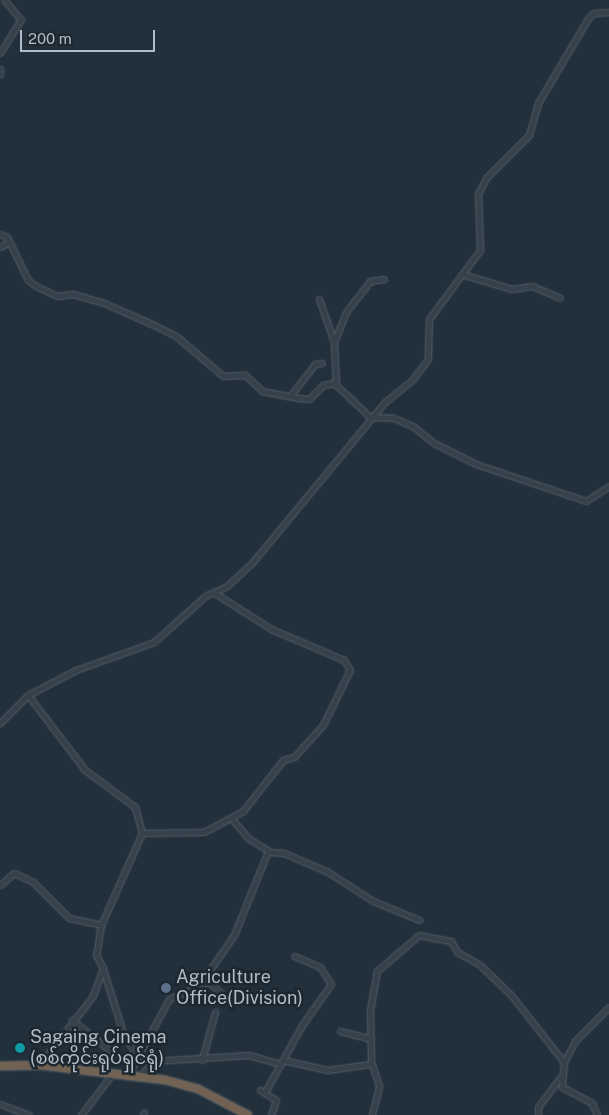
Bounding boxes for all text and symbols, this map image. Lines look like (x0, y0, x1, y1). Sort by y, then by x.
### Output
scale bar (22, 20, 158, 52)
text: 200 m (28, 30, 72, 47)
place label: Agriculture Office(Division) (176, 967, 303, 1010)
marker: Agriculture Office(Division) (160, 982, 172, 994)
place label: Sagaing Cinema (စစ်ကိုင်းရုပ်ရှင်ရုံ) (30, 1027, 166, 1070)
marker: Sagaing Cinema (စစ်ကိုင်းရုပ်ရှင်ရုံ) (14, 1042, 26, 1054)

